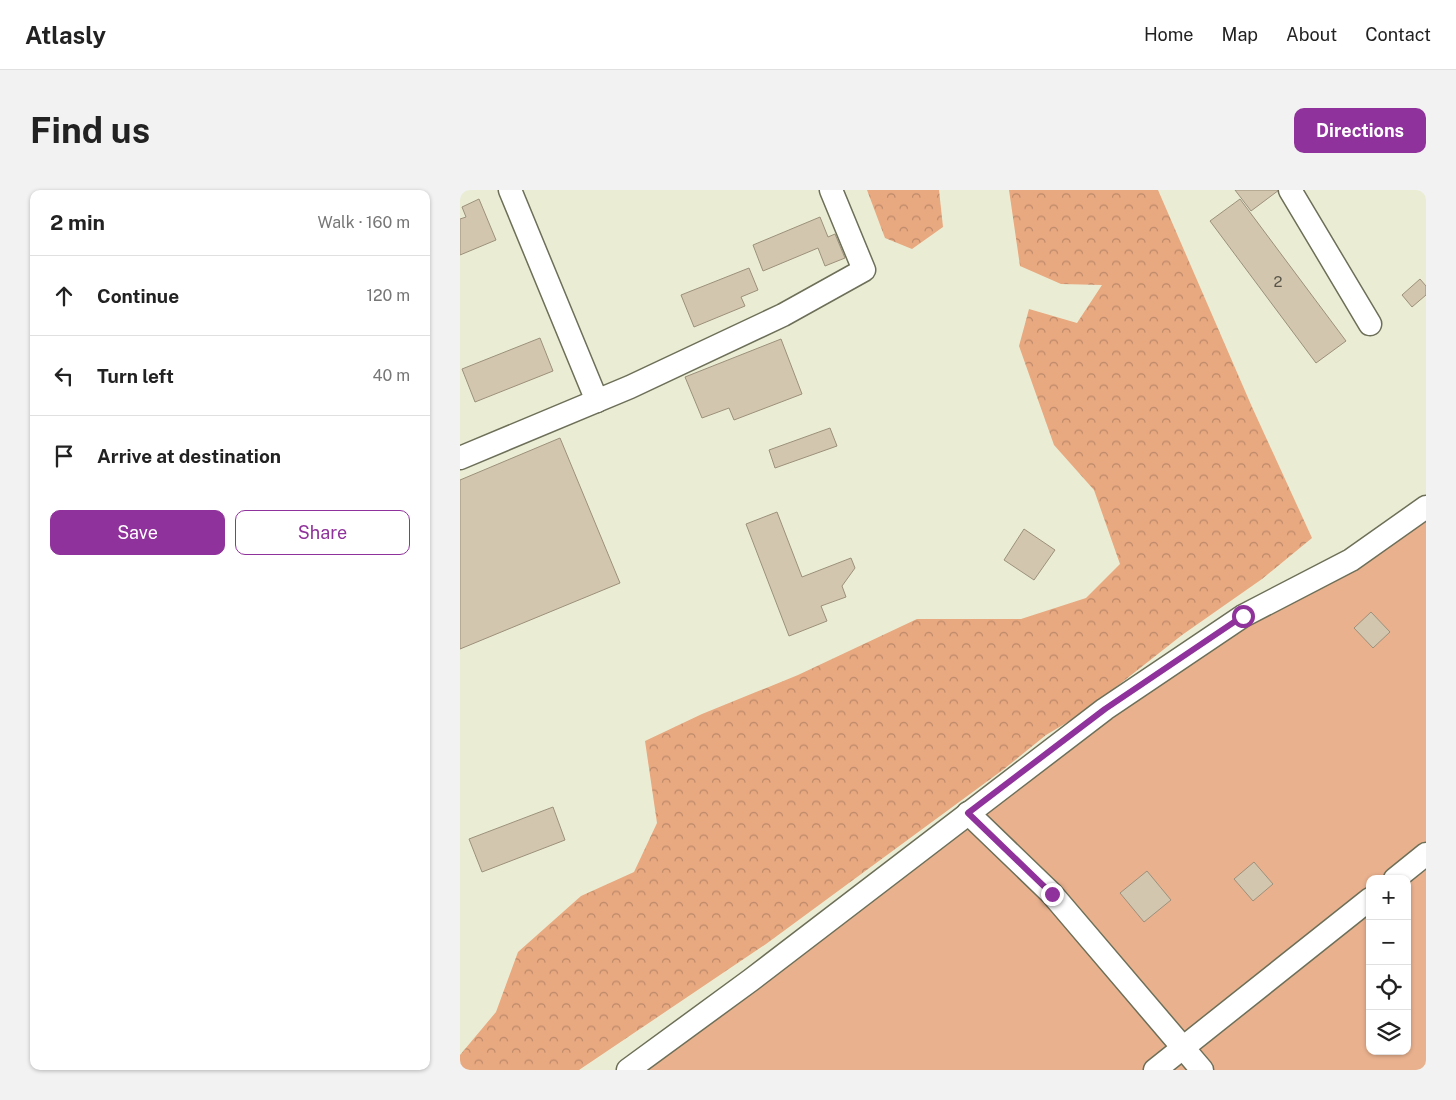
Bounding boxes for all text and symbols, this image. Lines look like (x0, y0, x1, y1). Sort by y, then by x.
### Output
text: Atlasly (25, 21, 106, 49)
text: Home (1144, 24, 1194, 45)
text: Map (1222, 24, 1258, 45)
text: About (1286, 24, 1337, 45)
text: Contact (1365, 24, 1431, 45)
button: Directions (1294, 108, 1426, 153)
text: Find us (30, 110, 150, 151)
text: 2 min (50, 210, 105, 235)
text: Walk · 160 m (318, 213, 410, 232)
house number: 2 (1274, 273, 1283, 290)
icon: ahead (50, 282, 78, 310)
text: Continue (97, 285, 179, 307)
text: 120 m (366, 286, 410, 305)
icon: left (50, 362, 78, 390)
text: Turn left (97, 365, 174, 387)
text: 40 m (372, 366, 410, 385)
icon: arrive (50, 442, 78, 470)
text: Arrive at destination (97, 445, 281, 467)
button: Save (50, 510, 225, 555)
button: Share (235, 510, 410, 555)
route start (1232, 605, 1255, 628)
map controls (1366, 875, 1411, 1055)
button: + (1366, 875, 1411, 920)
route end (1041, 883, 1064, 906)
button: − (1366, 920, 1411, 965)
button: locate (1366, 965, 1411, 1010)
button: layers (1366, 1010, 1411, 1055)

